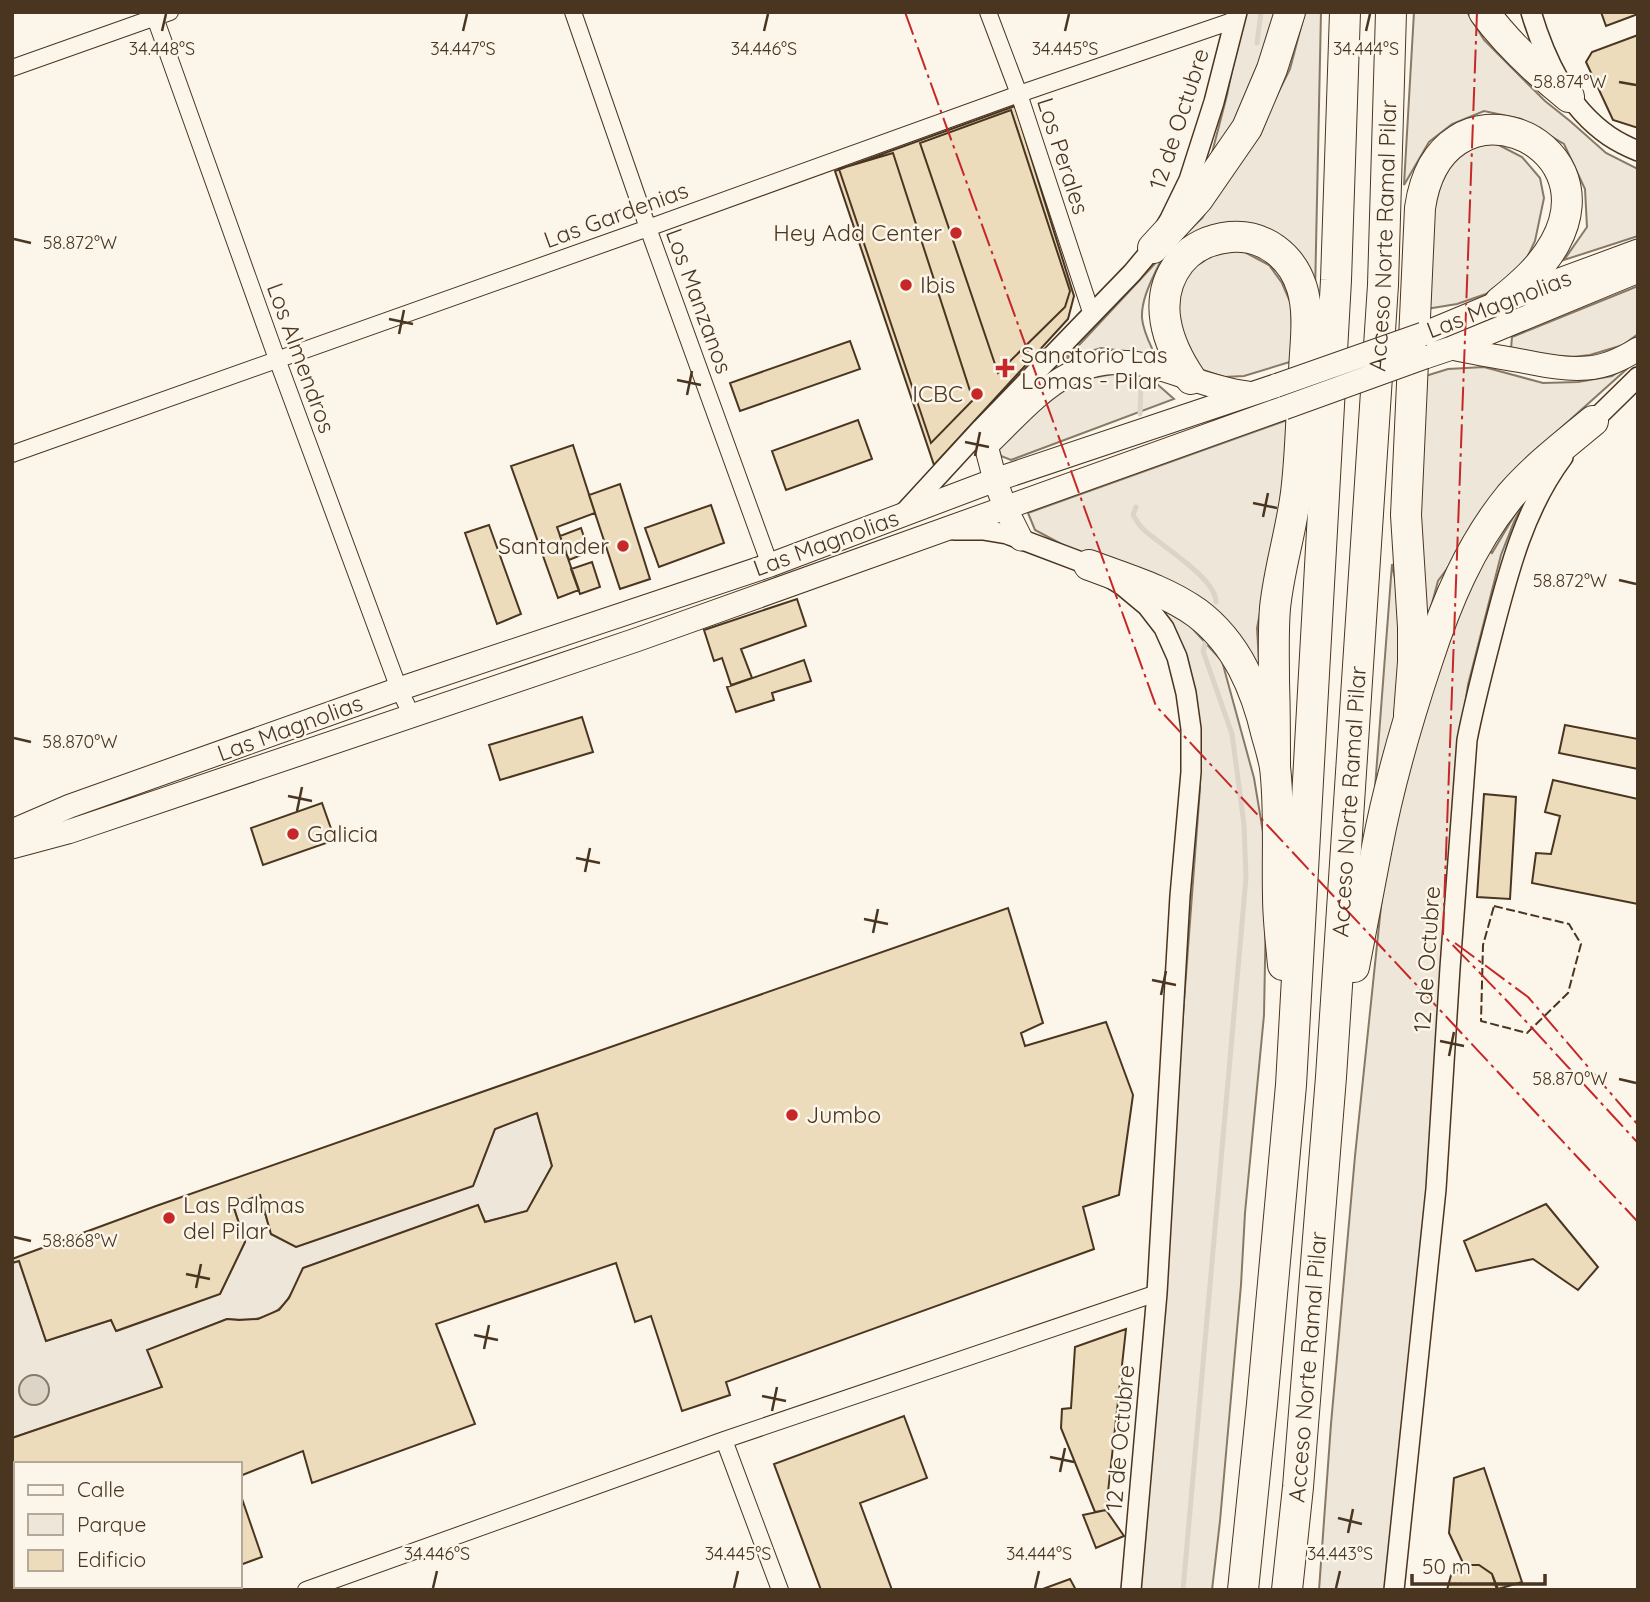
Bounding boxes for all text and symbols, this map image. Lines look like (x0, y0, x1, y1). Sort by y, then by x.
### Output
text: 34.448°S (129, 37, 195, 60)
text: 34.447°S (430, 37, 496, 60)
text: 34.446°S (731, 37, 797, 60)
text: 34.445°S (1032, 37, 1098, 60)
text: 34.444°S (1333, 37, 1399, 60)
street label: 12 de Octubre (1142, 45, 1215, 193)
text: 58.874°W (1533, 70, 1607, 93)
street label: Los Perales (1031, 94, 1096, 218)
street label: Acceso Norte Ramal Pilar (1362, 99, 1402, 372)
street label: Las Gardenias (540, 175, 692, 254)
place label: Hey Add Center (773, 218, 942, 247)
street label: Los Manzanos (660, 224, 739, 377)
marker: Hey Add Center (948, 225, 964, 241)
text: 58.872°W (43, 231, 117, 254)
street label: Las Magnolias (1422, 263, 1575, 344)
place label: Ibis (920, 270, 955, 299)
marker: Ibis (898, 277, 914, 293)
street label: Los Almendros (261, 279, 342, 437)
place label: Sanatorio Las Lomas - Pilar (1021, 340, 1168, 395)
marker: Sanatorio Las Lomas - Pilar (995, 358, 1015, 378)
place label: ICBC (912, 379, 963, 408)
marker: ICBC (969, 386, 985, 402)
street label: Las Magnolias (749, 503, 903, 582)
place label: Santander (498, 531, 609, 560)
marker: Santander (615, 538, 631, 554)
text: 58.872°W (1533, 569, 1607, 592)
street label: Acceso Norte Ramal Pilar (1325, 665, 1372, 938)
street label: Las Magnolias (213, 688, 367, 767)
text: 58.870°W (42, 730, 118, 753)
place label: Galicia (307, 819, 378, 848)
marker: Galicia (285, 826, 301, 842)
street label: 12 de Octubre (1407, 885, 1446, 1033)
text: 58.870°W (1532, 1067, 1608, 1090)
place label: Jumbo (806, 1100, 881, 1129)
marker: Jumbo (784, 1107, 800, 1123)
place label: Las Palmas del Pilar (183, 1190, 305, 1245)
marker: Las Palmas del Pilar (161, 1210, 177, 1226)
text: 58.868°W (42, 1229, 118, 1252)
street label: Acceso Norte Ramal Pilar (1281, 1230, 1333, 1504)
street label: 12 de Octubre (1099, 1364, 1140, 1512)
legend (14, 1462, 242, 1588)
text: Calle (77, 1476, 125, 1502)
text: Parque (77, 1511, 146, 1537)
text: 34.446°S (404, 1542, 470, 1565)
text: 34.445°S (705, 1542, 771, 1565)
text: 34.444°S (1006, 1542, 1072, 1565)
text: 34.443°S (1307, 1542, 1373, 1565)
scale bar (1412, 1542, 1545, 1586)
text: Edificio (77, 1546, 146, 1572)
text: 50 m (1422, 1553, 1471, 1579)

